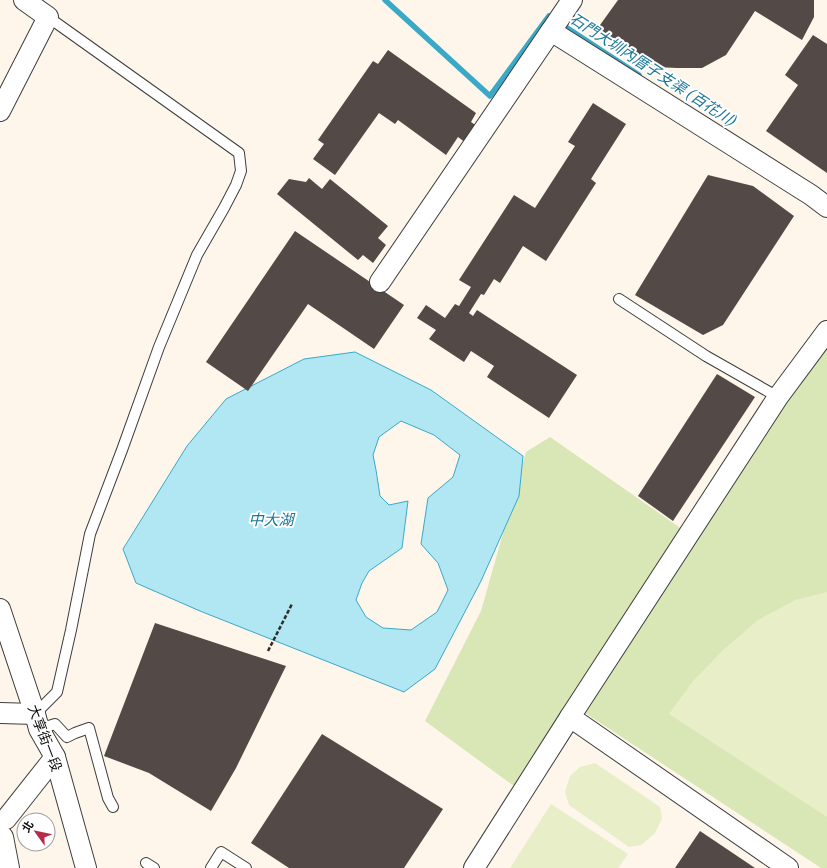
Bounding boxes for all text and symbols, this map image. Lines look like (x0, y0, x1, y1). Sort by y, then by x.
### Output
water label: 石門大圳內厝子支渠 (百花川) (567, 9, 740, 130)
water label: 中大湖 (248, 510, 295, 529)
street label: 大享街一段 (24, 702, 66, 774)
north arrow (16, 812, 56, 852)
text: 北 (19, 818, 36, 835)

